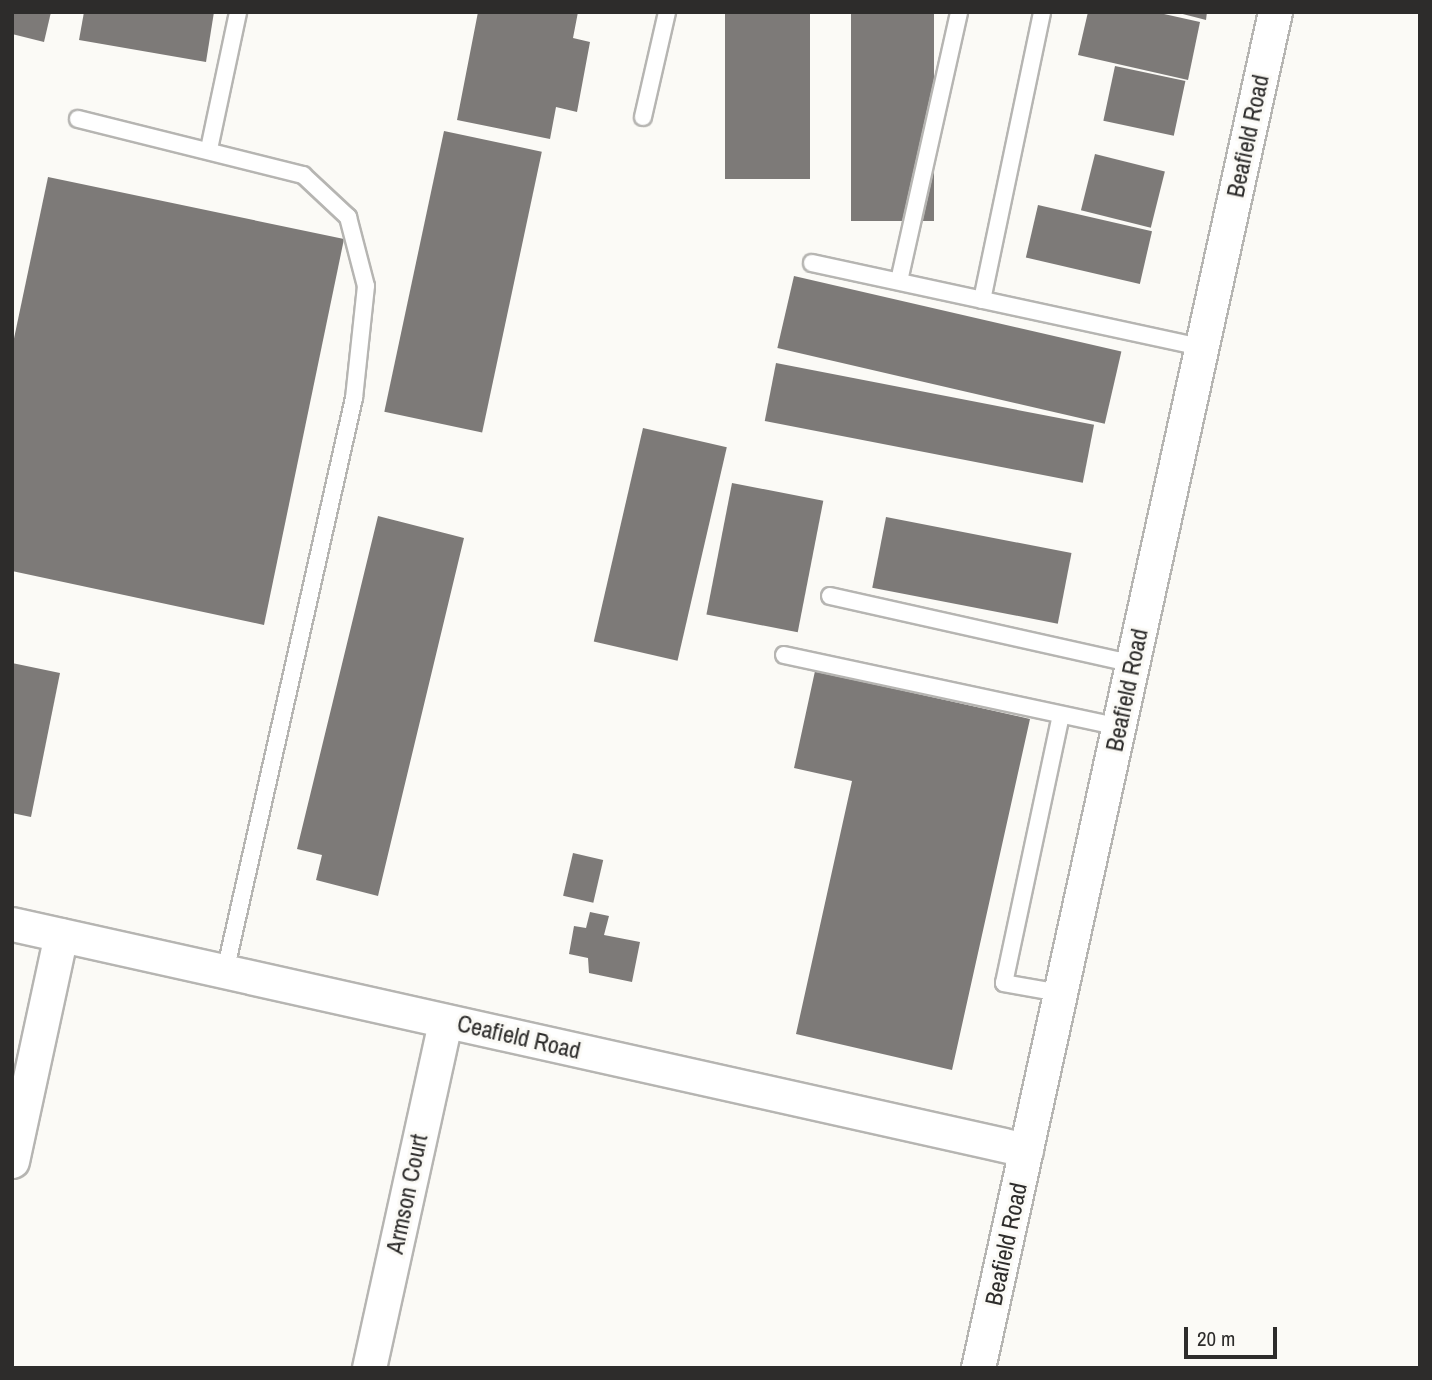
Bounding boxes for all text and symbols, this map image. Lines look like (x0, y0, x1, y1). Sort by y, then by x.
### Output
street label: Beafield Road (1221, 72, 1275, 200)
street label: Beafield Road (1100, 626, 1154, 754)
street label: Ceafield Road (454, 1009, 584, 1065)
street label: Armson Court (380, 1132, 434, 1256)
street label: Beafield Road (979, 1180, 1033, 1308)
scale bar (1187, 1314, 1280, 1358)
text: 20 m (1197, 1324, 1235, 1353)

